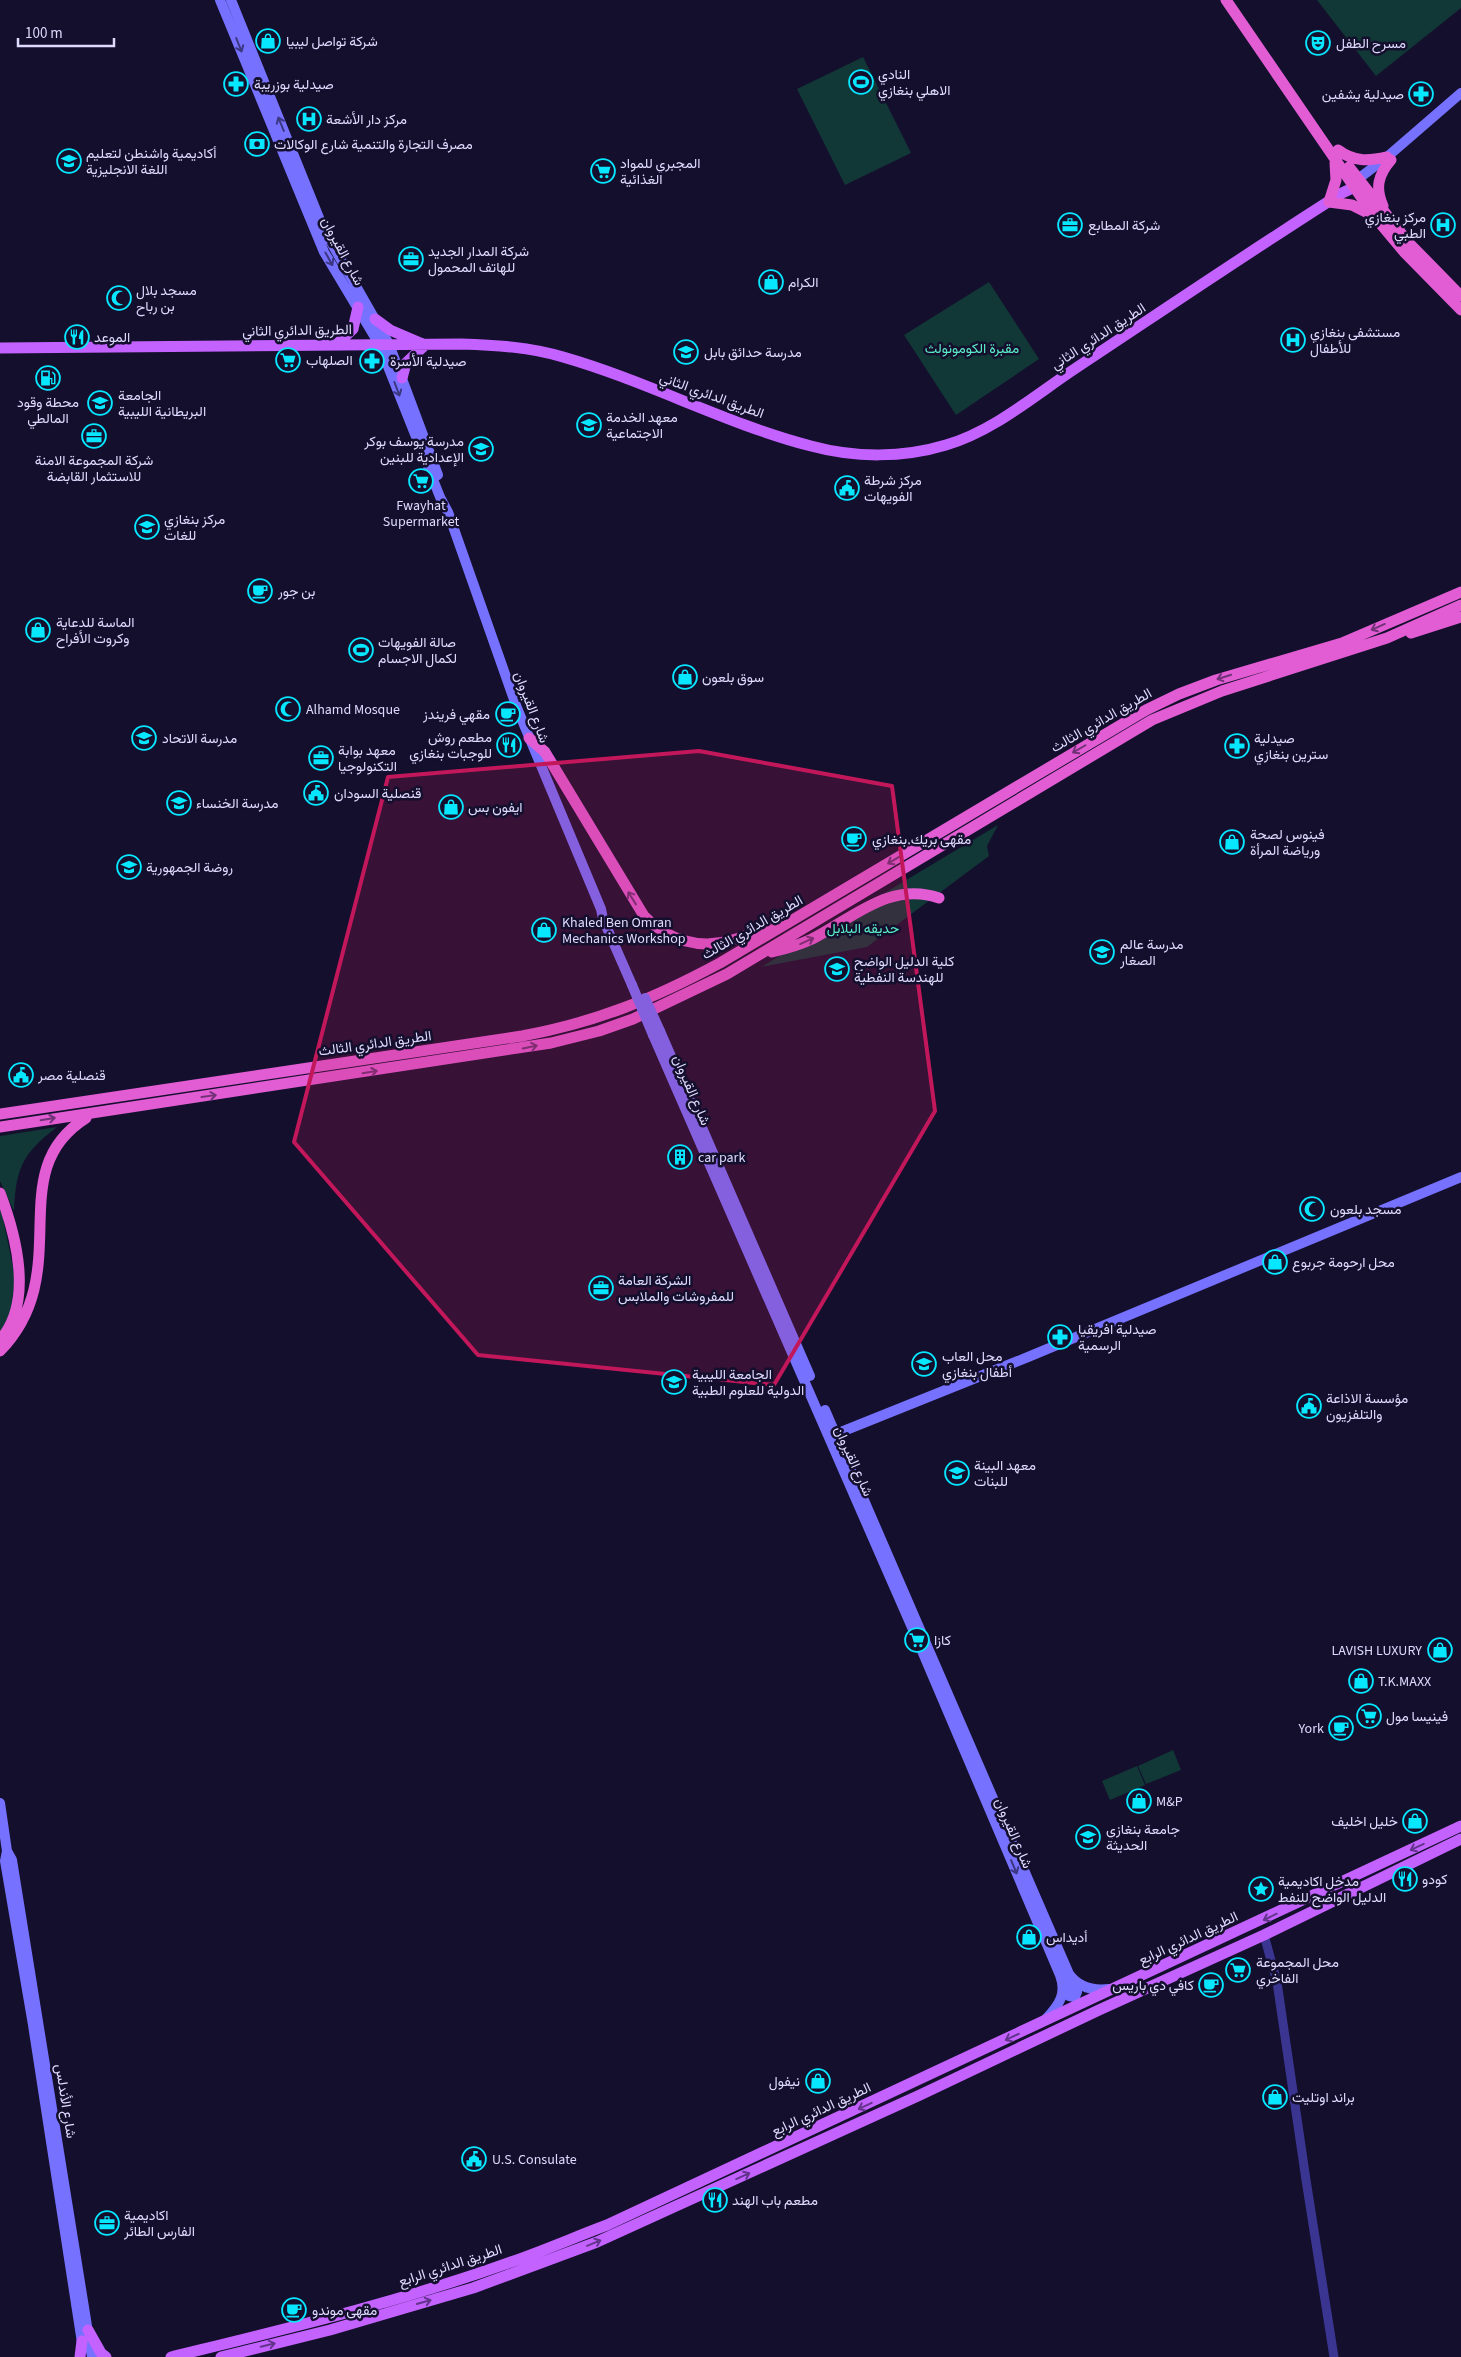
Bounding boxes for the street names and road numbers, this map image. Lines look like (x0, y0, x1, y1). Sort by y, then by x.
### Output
street label: شارع القيروان (316, 214, 369, 289)
street label: الطريق الدائري الثاني (1047, 299, 1151, 376)
street label: الطريق الدائري الثاني (242, 320, 352, 343)
street label: الطريق الدائري الثاني (656, 368, 767, 425)
street label: شارع القيروان (508, 669, 554, 746)
street label: الطريق الدائري الثالث (1047, 684, 1156, 759)
street label: الطريق الدائري الثالث (698, 891, 807, 966)
street label: الطريق الدائري الثالث (317, 1026, 433, 1063)
street label: شارع القيروان (667, 1052, 715, 1129)
street label: شارع القيروان (829, 1423, 877, 1500)
street label: شارع القيروان (989, 1795, 1037, 1872)
street label: الطريق الدائري الرابع (1135, 1907, 1242, 1972)
street label: شارع الأندلس (49, 2063, 81, 2140)
street label: الطريق الدائري الرابع (768, 2078, 875, 2143)
street label: الطريق الدائري الرابع (396, 2240, 505, 2293)

